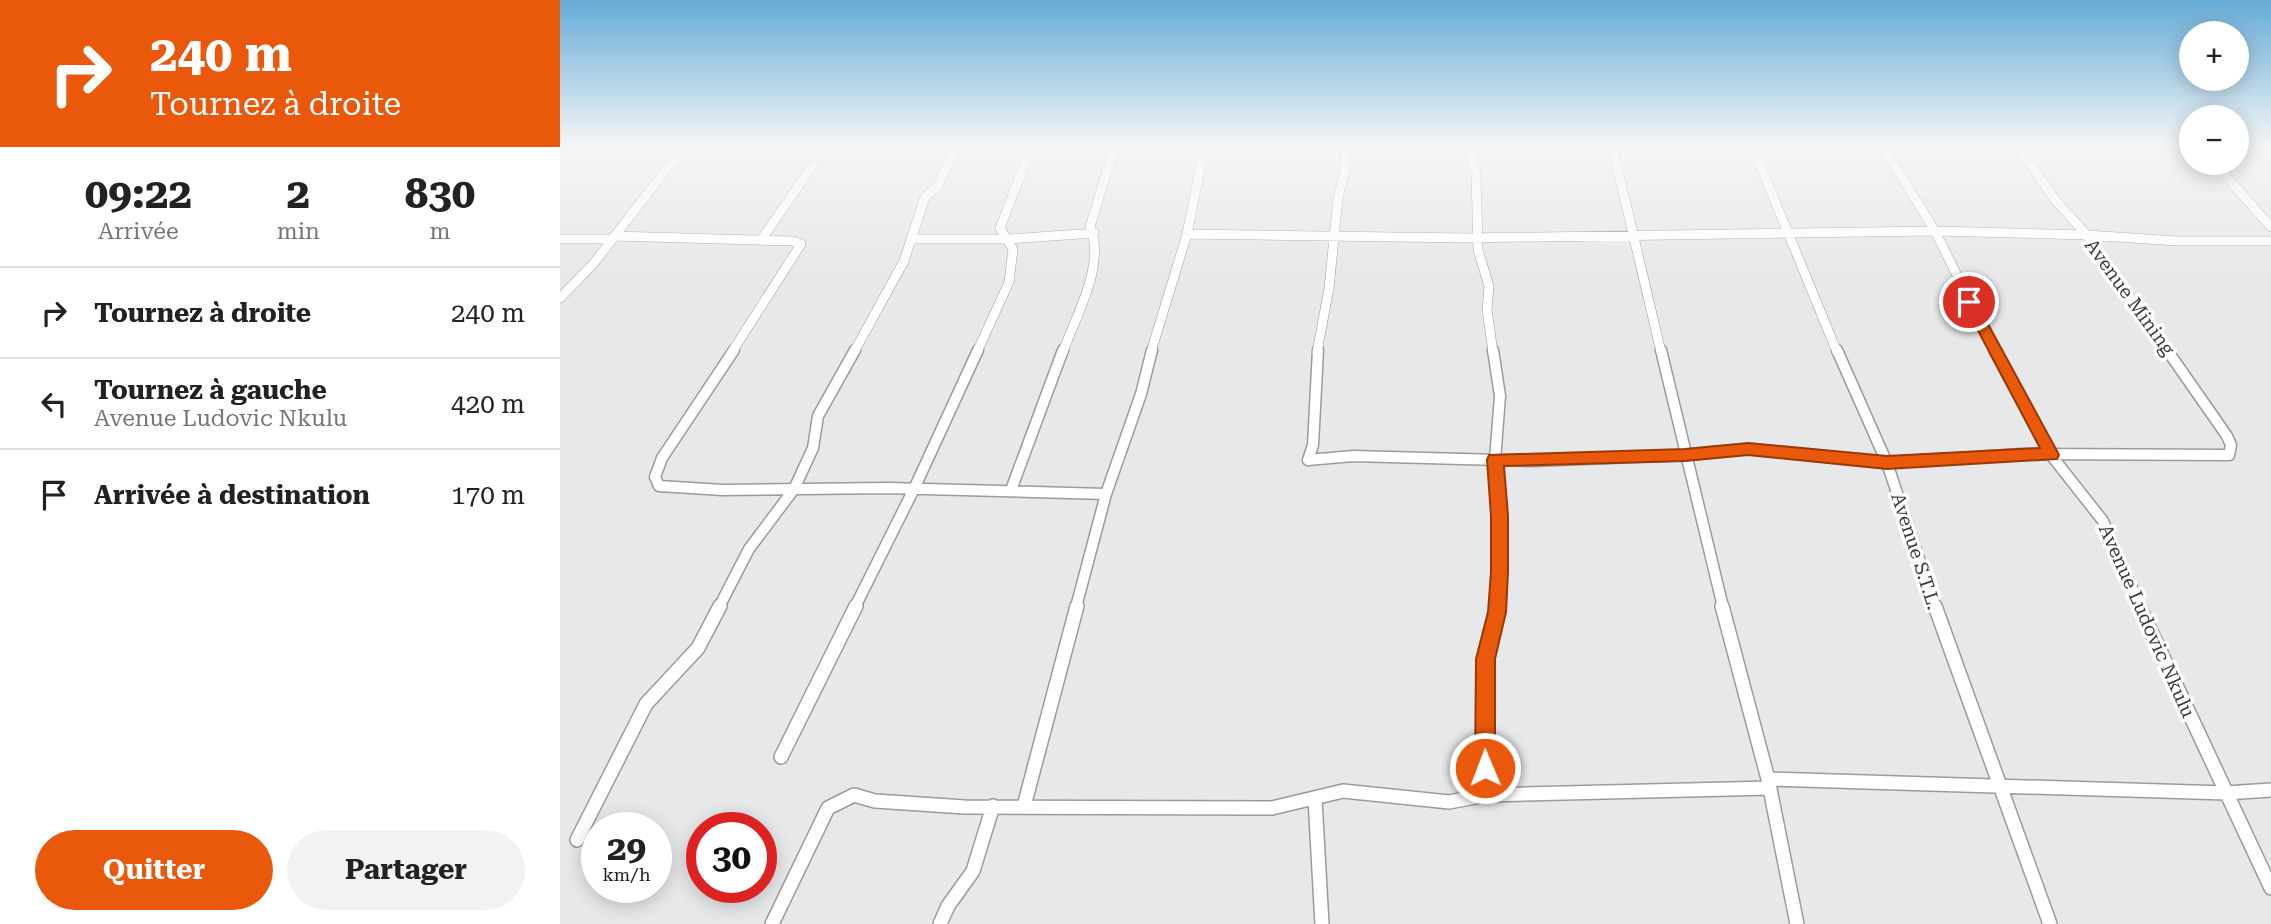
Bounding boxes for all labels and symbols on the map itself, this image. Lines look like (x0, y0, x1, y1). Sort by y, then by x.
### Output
street label: Avenue Mining (2080, 234, 2180, 360)
pin (1939, 272, 1999, 332)
street label: Avenue S.T.L. (1886, 490, 1946, 612)
street label: Avenue Ludovic Nkulu (2094, 521, 2200, 721)
position arrow (1448, 731, 1522, 805)
speed limit sign: 30 (686, 812, 777, 903)

